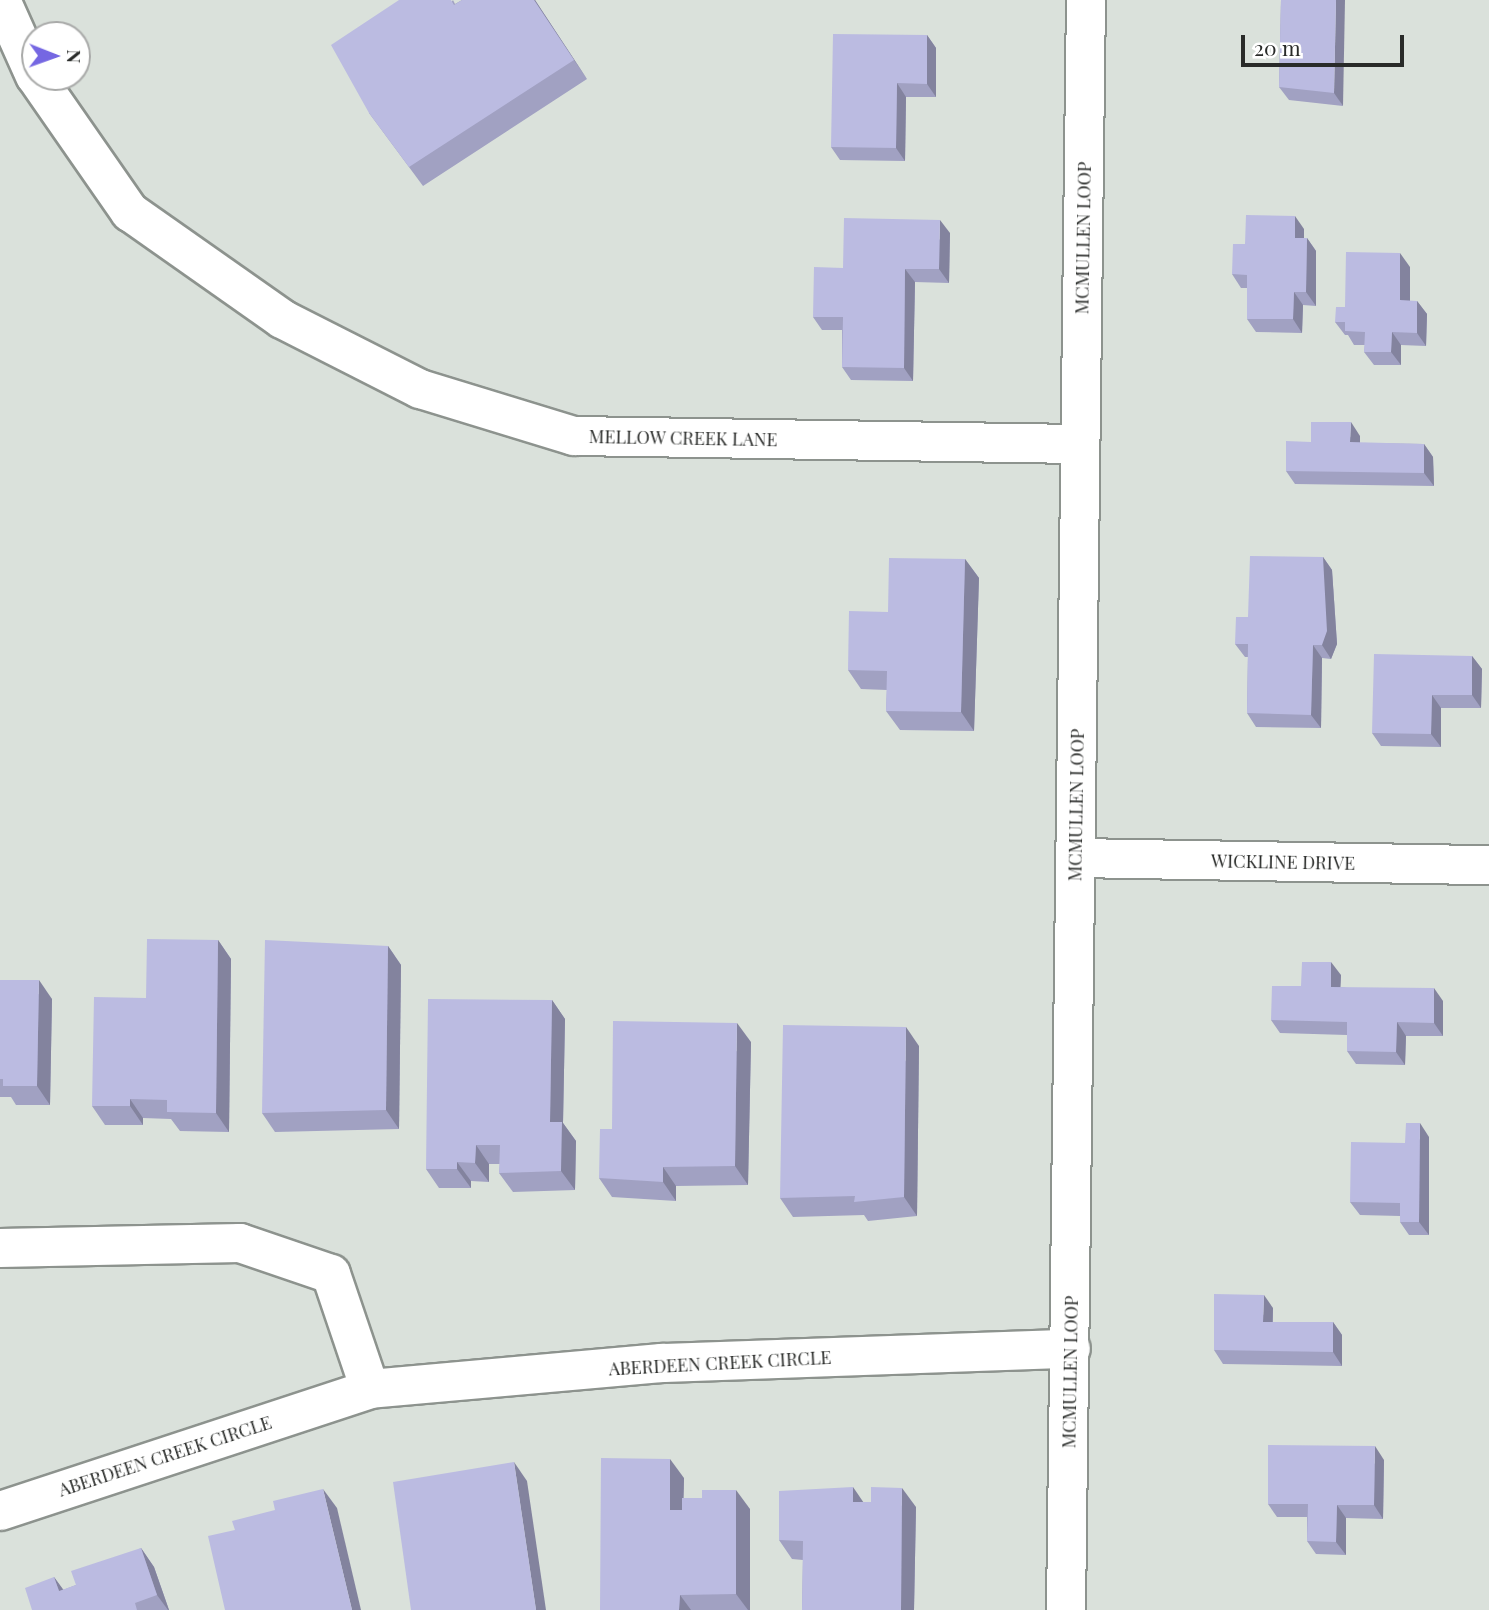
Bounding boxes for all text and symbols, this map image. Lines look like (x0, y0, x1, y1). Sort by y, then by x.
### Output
north arrow (21, 21, 91, 91)
scale bar (1244, 21, 1407, 65)
text: 20 m (1254, 33, 1301, 61)
text: N (62, 49, 88, 63)
street label: MCMULLEN LOOP (1071, 161, 1095, 315)
street label: MELLOW CREEK LANE (588, 426, 778, 450)
street label: MCMULLEN LOOP (1064, 728, 1088, 882)
street label: WICKLINE DRIVE (1211, 850, 1355, 874)
street label: MCMULLEN LOOP (1058, 1295, 1082, 1449)
street label: ABERDEEN CREEK CIRCLE (608, 1346, 832, 1380)
street label: ABERDEEN CREEK CIRCLE (56, 1411, 274, 1501)

